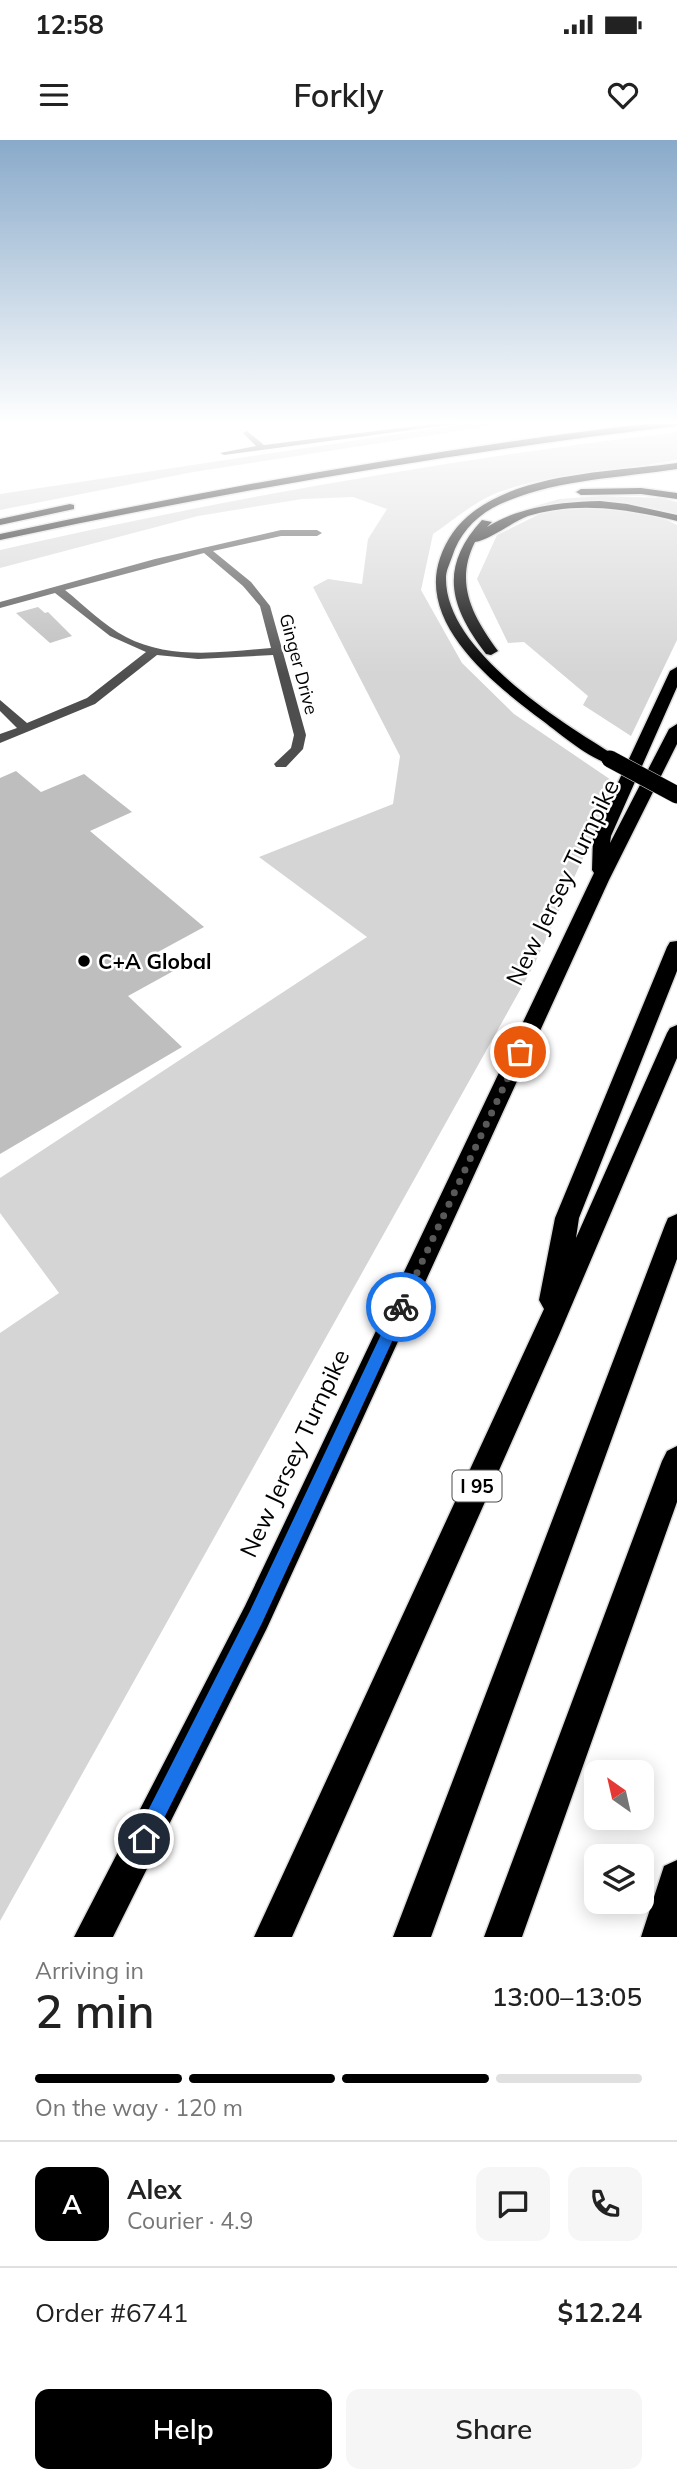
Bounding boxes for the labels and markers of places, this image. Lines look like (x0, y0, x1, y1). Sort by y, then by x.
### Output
place label: C+A Global (98, 948, 211, 974)
marker: C+A Global (76, 953, 92, 969)
pin (490, 1022, 550, 1082)
pin (114, 1809, 174, 1869)

